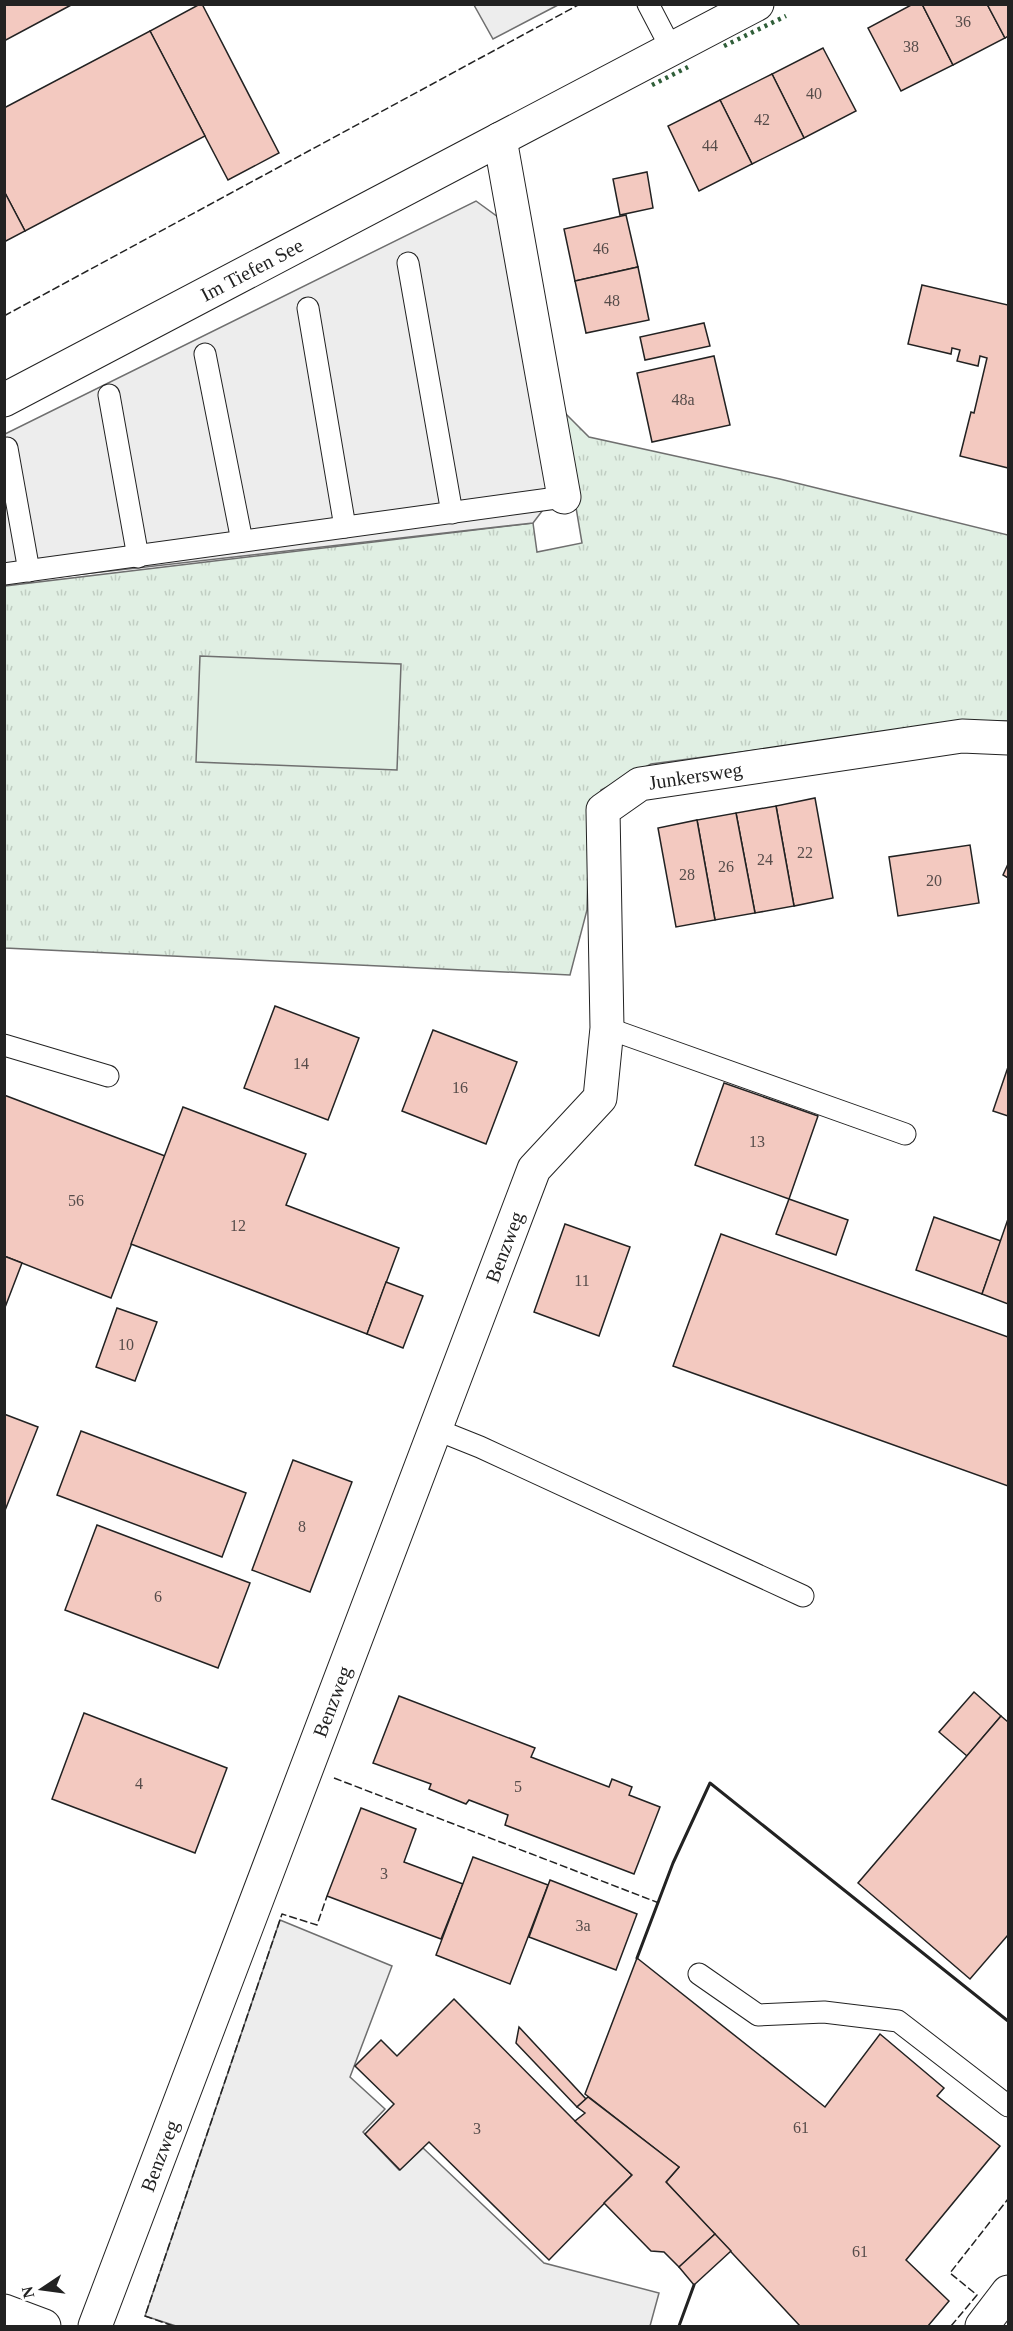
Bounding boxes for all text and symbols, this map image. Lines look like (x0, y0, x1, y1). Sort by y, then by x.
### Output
house number: 36 (955, 13, 971, 30)
house number: 38 (903, 38, 919, 55)
house number: 40 (806, 85, 822, 102)
house number: 42 (754, 111, 770, 128)
house number: 44 (702, 137, 718, 154)
street label: Im Tiefen See (197, 234, 307, 306)
house number: 46 (593, 240, 609, 257)
house number: 48 (604, 292, 620, 309)
house number: 48a (671, 391, 695, 408)
street label: Junkersweg (647, 758, 744, 794)
house number: 22 (797, 844, 813, 861)
house number: 24 (757, 851, 773, 868)
house number: 26 (718, 858, 734, 875)
house number: 28 (679, 866, 695, 883)
house number: 20 (926, 872, 942, 889)
house number: 14 (293, 1055, 309, 1072)
house number: 16 (452, 1079, 468, 1096)
house number: 13 (749, 1133, 765, 1150)
house number: 56 (68, 1192, 84, 1209)
street label: Benzweg (481, 1208, 529, 1286)
house number: 12 (230, 1217, 246, 1234)
house number: 11 (574, 1272, 590, 1289)
house number: 10 (118, 1336, 134, 1353)
house number: 8 (298, 1518, 306, 1535)
house number: 6 (154, 1588, 162, 1605)
street label: Benzweg (308, 1663, 356, 1740)
house number: 4 (135, 1775, 143, 1792)
house number: 5 (514, 1778, 522, 1795)
house number: 3 (380, 1865, 388, 1882)
house number: 3a (575, 1917, 591, 1934)
street label: Benzweg (136, 2117, 184, 2195)
house number: 61 (793, 2119, 809, 2136)
house number: 3 (473, 2120, 481, 2137)
house number: 61 (852, 2243, 868, 2260)
north arrow (12, 2259, 72, 2319)
text: N (18, 2284, 37, 2300)

